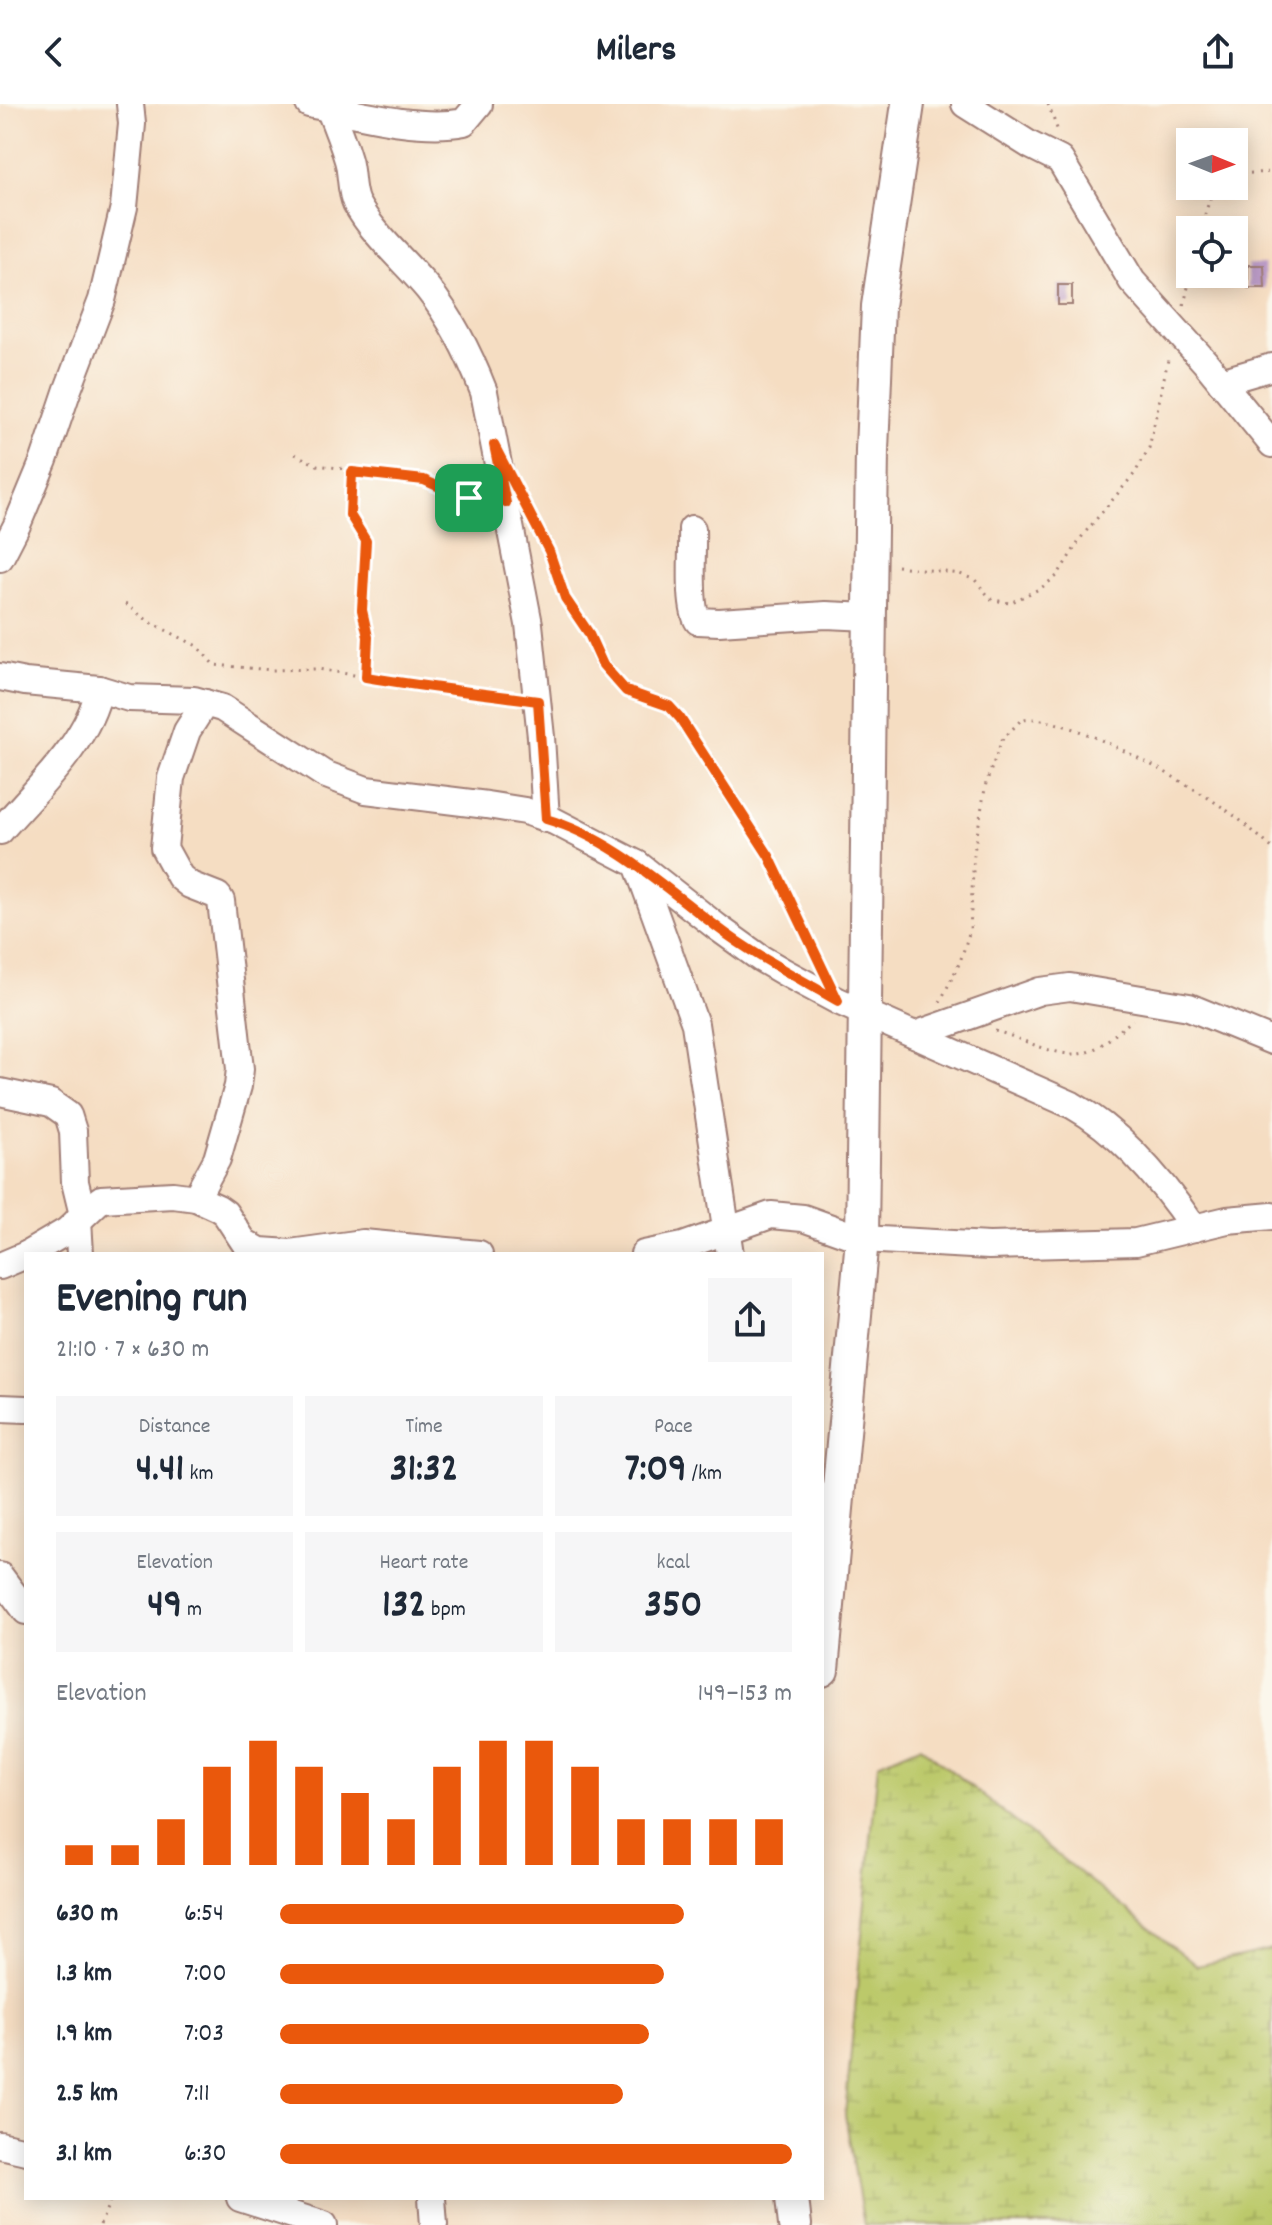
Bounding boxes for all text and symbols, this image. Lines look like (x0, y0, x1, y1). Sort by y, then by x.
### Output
text: Milers (596, 26, 676, 78)
icon: back (32, 30, 76, 74)
icon: share (1196, 30, 1240, 74)
north arrow (1176, 128, 1248, 200)
map controls (1176, 128, 1248, 288)
button: locate (1176, 216, 1248, 288)
pin (435, 464, 503, 532)
icon: arrive (447, 476, 491, 520)
text: Evening run (56, 1270, 247, 1333)
button: share (708, 1278, 792, 1362)
text: 21:10 · 7 × 630 m (56, 1332, 209, 1369)
text: Distance (139, 1412, 211, 1443)
text: Time (405, 1412, 443, 1443)
text: Pace (654, 1412, 693, 1443)
text: 4.41 (136, 1443, 184, 1500)
text: 31:32 (390, 1443, 458, 1500)
text: 7:09 (625, 1443, 687, 1500)
text: km (184, 1459, 214, 1490)
text: /km (687, 1459, 722, 1490)
text: Elevation (136, 1548, 213, 1579)
text: Heart rate (380, 1548, 468, 1579)
text: kcal (657, 1548, 690, 1579)
text: 49 (147, 1579, 182, 1636)
text: 132 (382, 1579, 426, 1636)
text: 350 (644, 1579, 702, 1636)
text: m (182, 1595, 202, 1626)
text: bpm (426, 1595, 466, 1626)
text: Elevation (56, 1676, 146, 1713)
text: 149–153 m (698, 1676, 792, 1713)
text: 630 m (56, 1896, 118, 1933)
text: 6:54 (184, 1896, 224, 1933)
text: 1.3 km (56, 1956, 112, 1993)
text: 7:00 (184, 1956, 227, 1993)
text: 1.9 km (56, 2016, 112, 2053)
text: 7:03 (184, 2016, 224, 2053)
text: 2.5 km (56, 2076, 118, 2113)
text: 7:11 (184, 2076, 210, 2113)
text: 3.1 km (56, 2136, 112, 2173)
text: 6:30 (184, 2136, 227, 2173)

